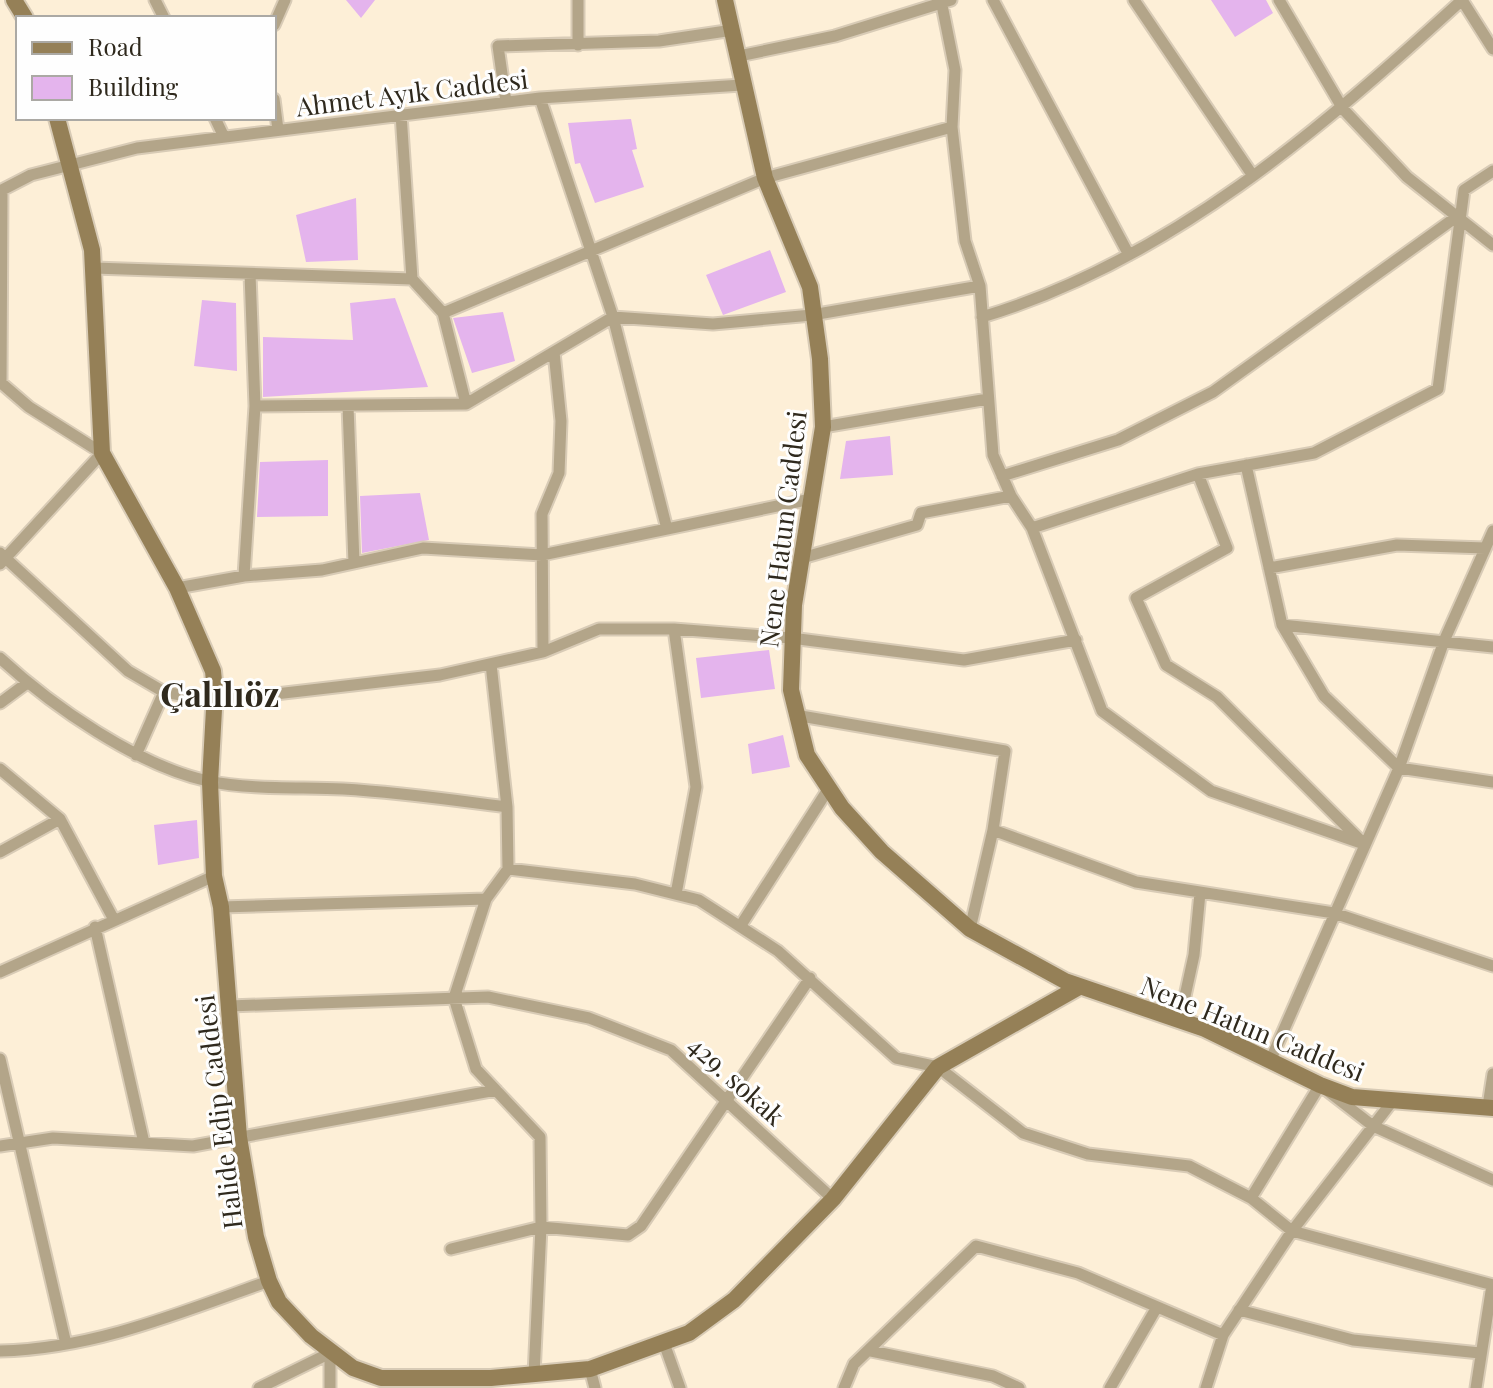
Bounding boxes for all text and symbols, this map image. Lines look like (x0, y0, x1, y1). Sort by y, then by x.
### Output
legend (16, 16, 276, 120)
text: Road (88, 30, 143, 62)
street label: Ahmet Ayık Caddesi (293, 60, 530, 124)
text: Building (88, 70, 179, 102)
street label: Nene Hatun Caddesi (750, 408, 814, 649)
district label: Çalılıöz (160, 670, 280, 716)
street label: Nene Hatun Caddesi (1136, 967, 1370, 1089)
street label: Halide Edip Caddesi (186, 992, 250, 1231)
street label: 429. sokak (681, 1027, 793, 1133)

